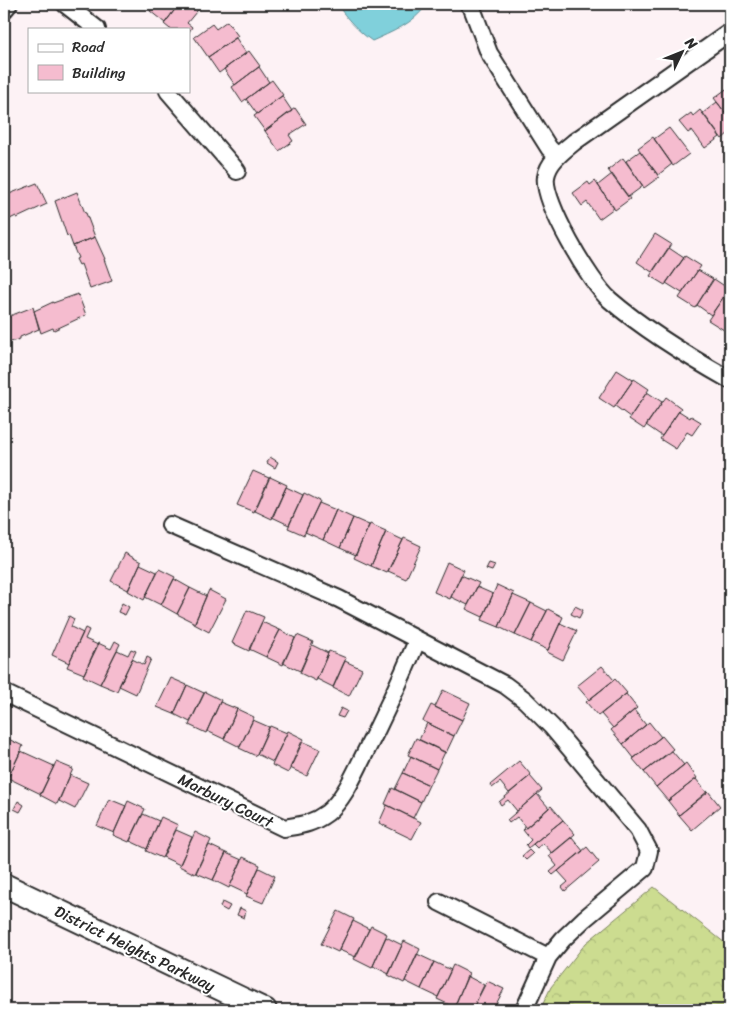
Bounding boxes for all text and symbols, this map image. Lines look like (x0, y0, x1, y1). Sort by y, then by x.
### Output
legend (28, 28, 190, 92)
north arrow (656, 28, 706, 78)
text: N (678, 31, 704, 56)
text: Road (72, 34, 105, 60)
text: Building (72, 60, 126, 86)
street label: Marbury Court (173, 765, 279, 836)
street label: District Heights Parkway (49, 897, 221, 1000)

